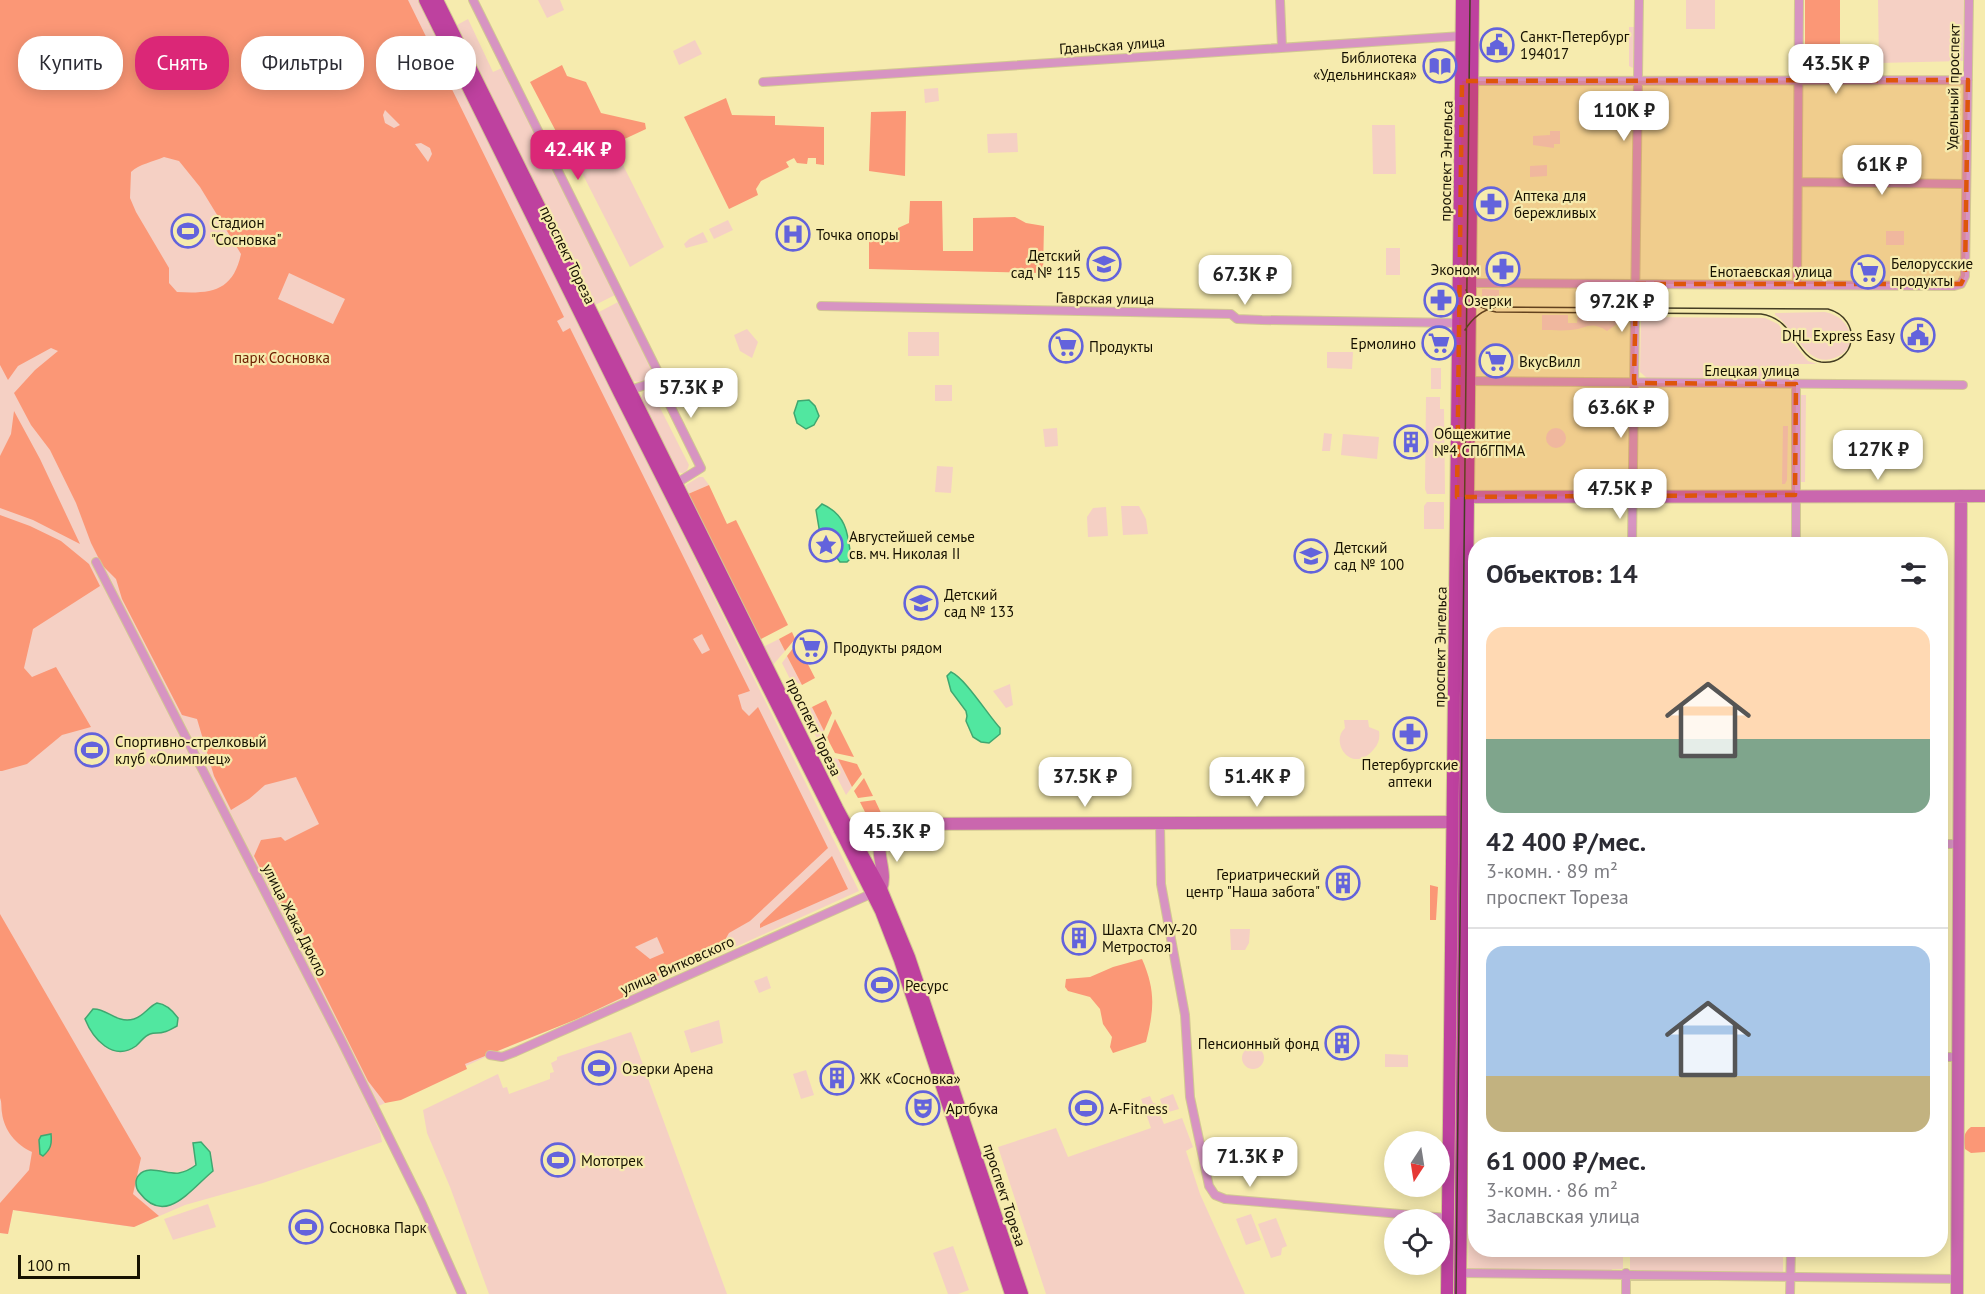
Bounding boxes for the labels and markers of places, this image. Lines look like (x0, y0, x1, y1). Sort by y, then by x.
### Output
public building icon: Санкт-Петербург 194017 (1479, 27, 1515, 63)
place label: Санкт-Петербург 194017 (1520, 27, 1630, 63)
pin: 43.5K ₽ (1781, 44, 1891, 95)
place label: Библиотека «Удельнинская» (1313, 48, 1417, 84)
library icon: Библиотека «Удельнинская» (1422, 48, 1458, 84)
pin: 110K ₽ (1575, 91, 1673, 142)
pin: 42.4K ₽ (523, 130, 633, 181)
pin: 61K ₽ (1840, 145, 1924, 196)
pharmacy icon: Аптека для бережливых (1473, 186, 1509, 222)
place label: Аптека для бережливых (1514, 186, 1597, 222)
sports icon: Стадион "Сосновка" (170, 213, 206, 249)
place label: Стадион "Сосновка" (211, 213, 282, 249)
hospital icon: Точка опоры (775, 216, 811, 252)
place label: Точка опоры (816, 225, 899, 244)
place label: Детский сад № 115 (1011, 246, 1081, 282)
school or university icon: Детский сад № 115 (1086, 246, 1122, 282)
pharmacy icon: Эконом (1485, 251, 1521, 287)
supermarket icon: Белорусские продукты (1850, 254, 1886, 290)
place label: Белорусские продукты (1891, 254, 1973, 290)
pin: 67.3K ₽ (1190, 255, 1300, 306)
place label: Эконом (1430, 260, 1480, 279)
pharmacy icon: Озерки (1423, 282, 1459, 318)
pin: 97.2K ₽ (1567, 282, 1677, 333)
place label: Озерки (1464, 291, 1512, 310)
public building icon: DHL Express Easy (1900, 317, 1936, 353)
supermarket icon: Ермолино (1421, 325, 1457, 361)
place label: DHL Express Easy (1782, 326, 1895, 345)
supermarket icon: Продукты (1048, 328, 1084, 364)
place label: Ермолино (1350, 334, 1416, 353)
place label: Продукты (1089, 337, 1153, 356)
supermarket icon: ВкусВилл (1478, 343, 1514, 379)
place label: ВкусВилл (1519, 352, 1581, 371)
pin: 57.3K ₽ (636, 368, 746, 419)
pin: 63.6K ₽ (1566, 388, 1676, 439)
building icon: Общежитие №4 СПбГПМА (1393, 424, 1429, 460)
place label: Общежитие №4 СПбГПМА (1434, 424, 1525, 460)
pin: 127K ₽ (1829, 430, 1927, 481)
pin: 47.5K ₽ (1565, 469, 1675, 520)
place icon: Августейшей семье св. мч. Николая II (808, 527, 844, 563)
place label: Августейшей семье св. мч. Николая II (849, 527, 975, 563)
school or university icon: Детский сад № 100 (1293, 538, 1329, 574)
place label: Детский сад № 100 (1334, 538, 1404, 574)
school or university icon: Детский сад № 133 (903, 585, 939, 621)
place label: Детский сад № 133 (944, 585, 1014, 621)
supermarket icon: Продукты рядом (792, 629, 828, 665)
place label: Продукты рядом (833, 638, 942, 657)
pharmacy icon: Петербургские аптеки (1392, 716, 1428, 752)
sports icon: Спортивно-стрелковый клуб «Олимпиец» (74, 732, 110, 768)
place label: Спортивно-стрелковый клуб «Олимпиец» (115, 732, 267, 768)
place label: Петербургские аптеки (1362, 755, 1458, 791)
pin: 37.5K ₽ (1030, 757, 1140, 808)
pin: 51.4K ₽ (1202, 757, 1312, 808)
pin: 45.3K ₽ (842, 812, 952, 863)
place label: Гериатрический центр "Наша забота" (1186, 865, 1320, 901)
building icon: Гериатрический центр "Наша забота" (1325, 865, 1361, 901)
building icon: Шахта СМУ-20 Метростоя (1061, 920, 1097, 956)
place label: Шахта СМУ-20 Метростоя (1102, 920, 1197, 956)
sports icon: Ресурс (864, 967, 900, 1003)
place label: Ресурс (905, 976, 949, 995)
building icon: Пенсионный фонд (1324, 1025, 1360, 1061)
place label: Пенсионный фонд (1198, 1034, 1319, 1053)
sports icon: Озерки Арена (581, 1050, 617, 1086)
place label: Озерки Арена (622, 1059, 714, 1078)
building icon: ЖК «Сосновка» (819, 1060, 855, 1096)
place label: ЖК «Сосновка» (859, 1069, 961, 1088)
theatre icon: Артбука (905, 1090, 941, 1126)
sports icon: A-Fitness (1068, 1090, 1104, 1126)
place label: Артбука (946, 1099, 998, 1118)
place label: A-Fitness (1109, 1099, 1168, 1118)
pin: 71.3K ₽ (1195, 1137, 1305, 1188)
sports icon: Мототрек (540, 1142, 576, 1178)
place label: Мототрек (581, 1151, 644, 1170)
sports icon: Сосновка Парк (288, 1209, 324, 1245)
place label: Сосновка Парк (329, 1218, 428, 1237)

